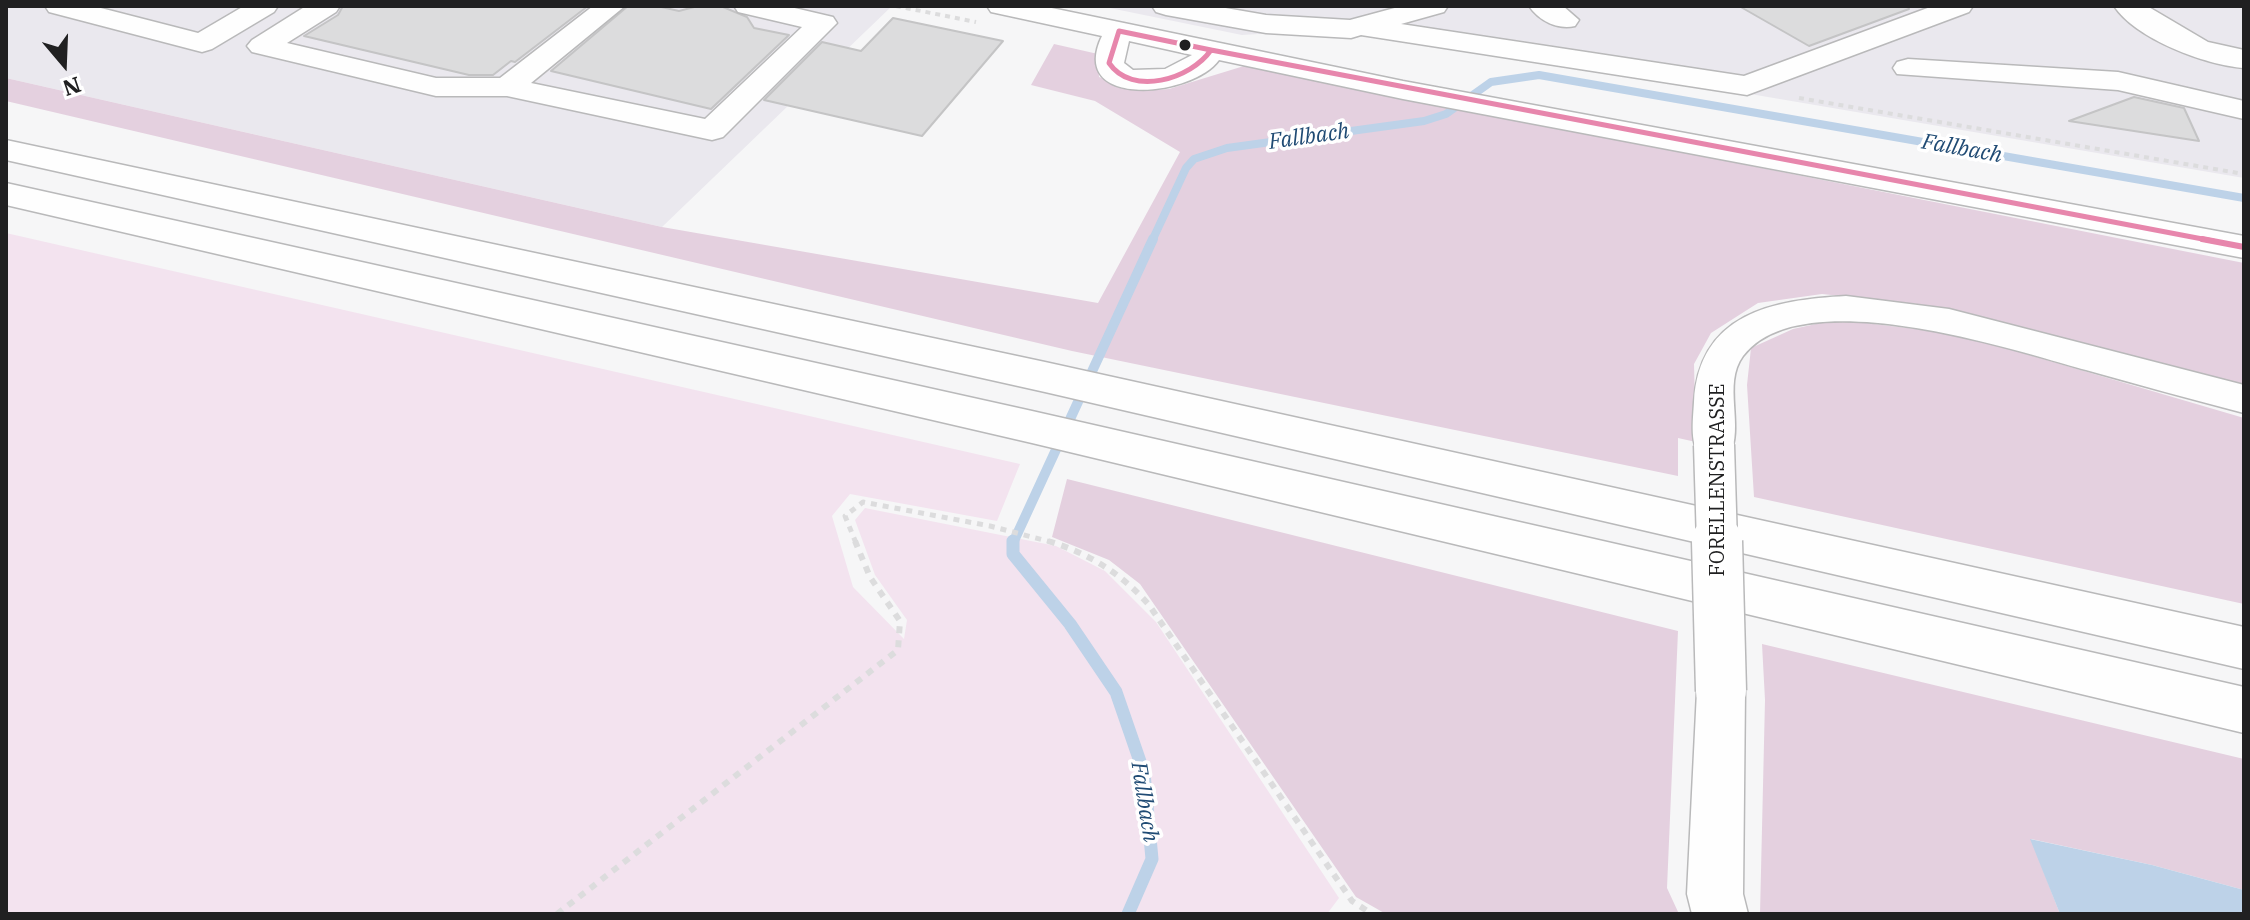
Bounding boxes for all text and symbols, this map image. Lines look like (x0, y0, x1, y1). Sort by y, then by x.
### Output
north arrow (24, 24, 104, 104)
unlabelled marker (1177, 37, 1193, 53)
text: N (59, 71, 85, 104)
water label: Fallbach (1267, 118, 1351, 156)
water label: Fallbach (1920, 129, 2004, 169)
street label: FORELLENSTRASSE (1706, 383, 1730, 577)
water label: Fallbach (1125, 760, 1163, 844)

